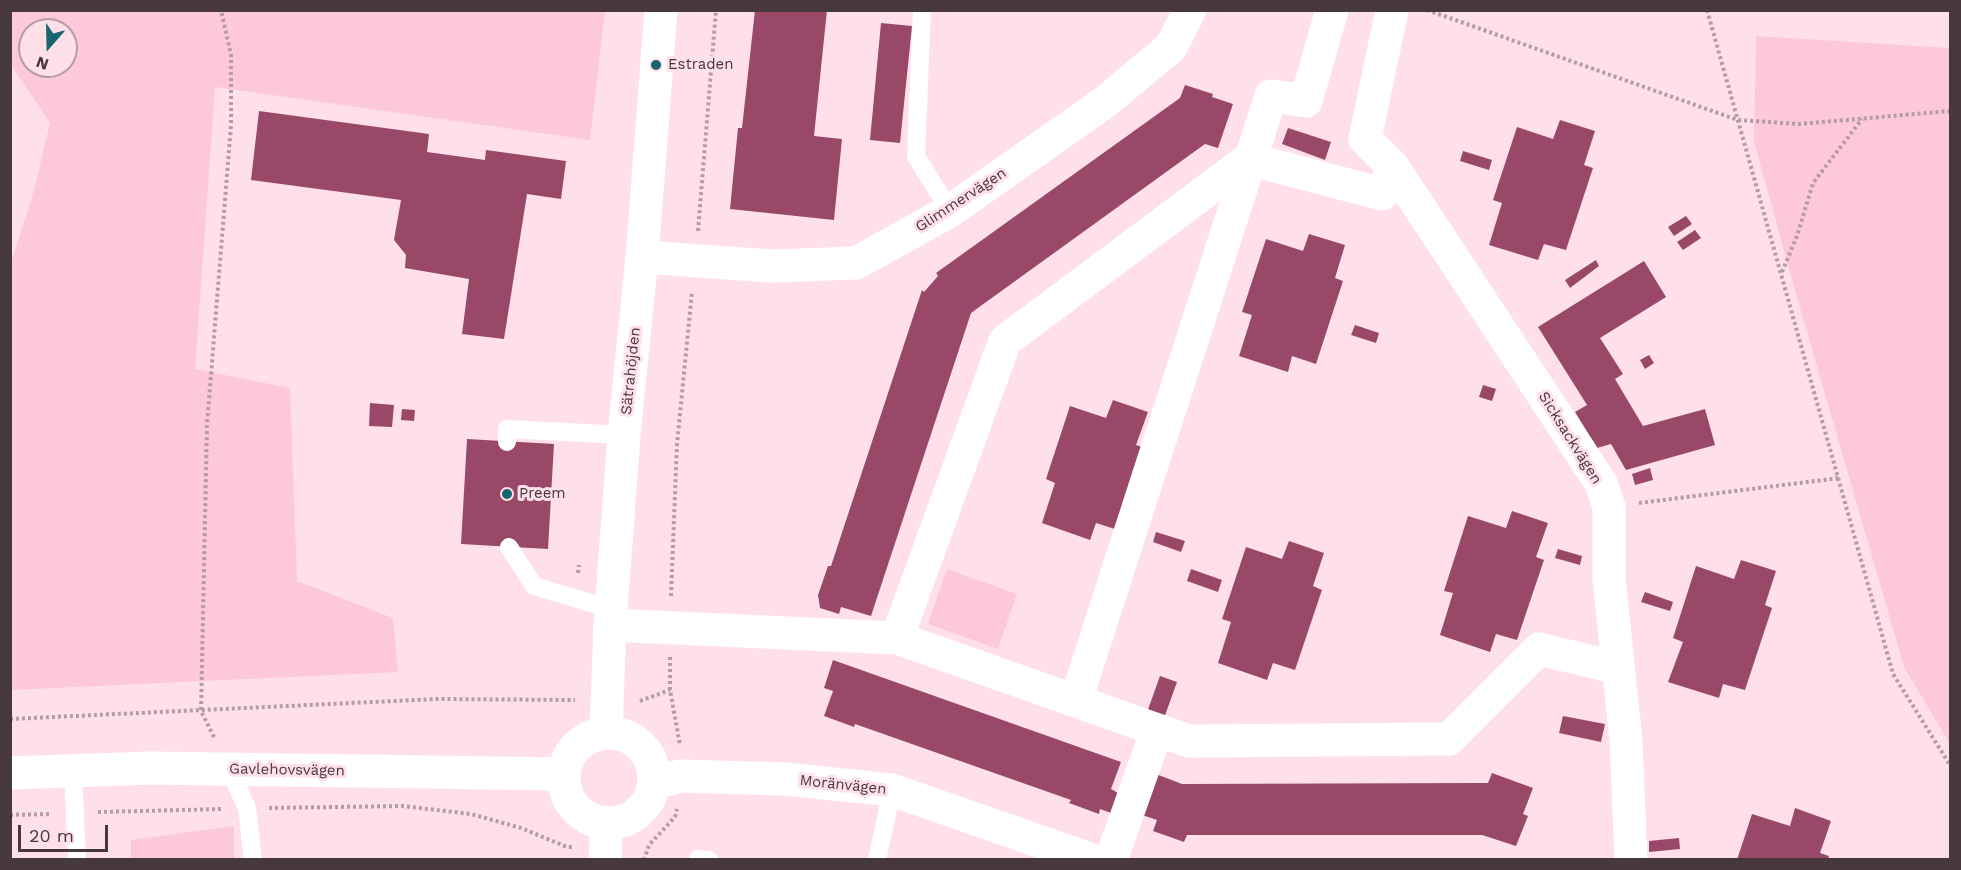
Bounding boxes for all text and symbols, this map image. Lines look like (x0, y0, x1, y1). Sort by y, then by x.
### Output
north arrow (18, 18, 78, 78)
text: N (34, 53, 51, 74)
place label: Estraden (668, 56, 734, 74)
marker: Estraden (649, 58, 663, 72)
street label: Glimmervägen (912, 164, 1010, 236)
street label: Sätrahöjden (617, 326, 645, 416)
street label: Sicksackvägen (1534, 388, 1606, 488)
place label: Preem (519, 485, 566, 503)
marker: Preem (500, 487, 514, 501)
street label: Gavlehovsvägen (229, 760, 345, 780)
street label: Moränvägen (799, 771, 887, 799)
scale bar (21, 813, 111, 851)
text: 20 m (29, 825, 74, 846)

